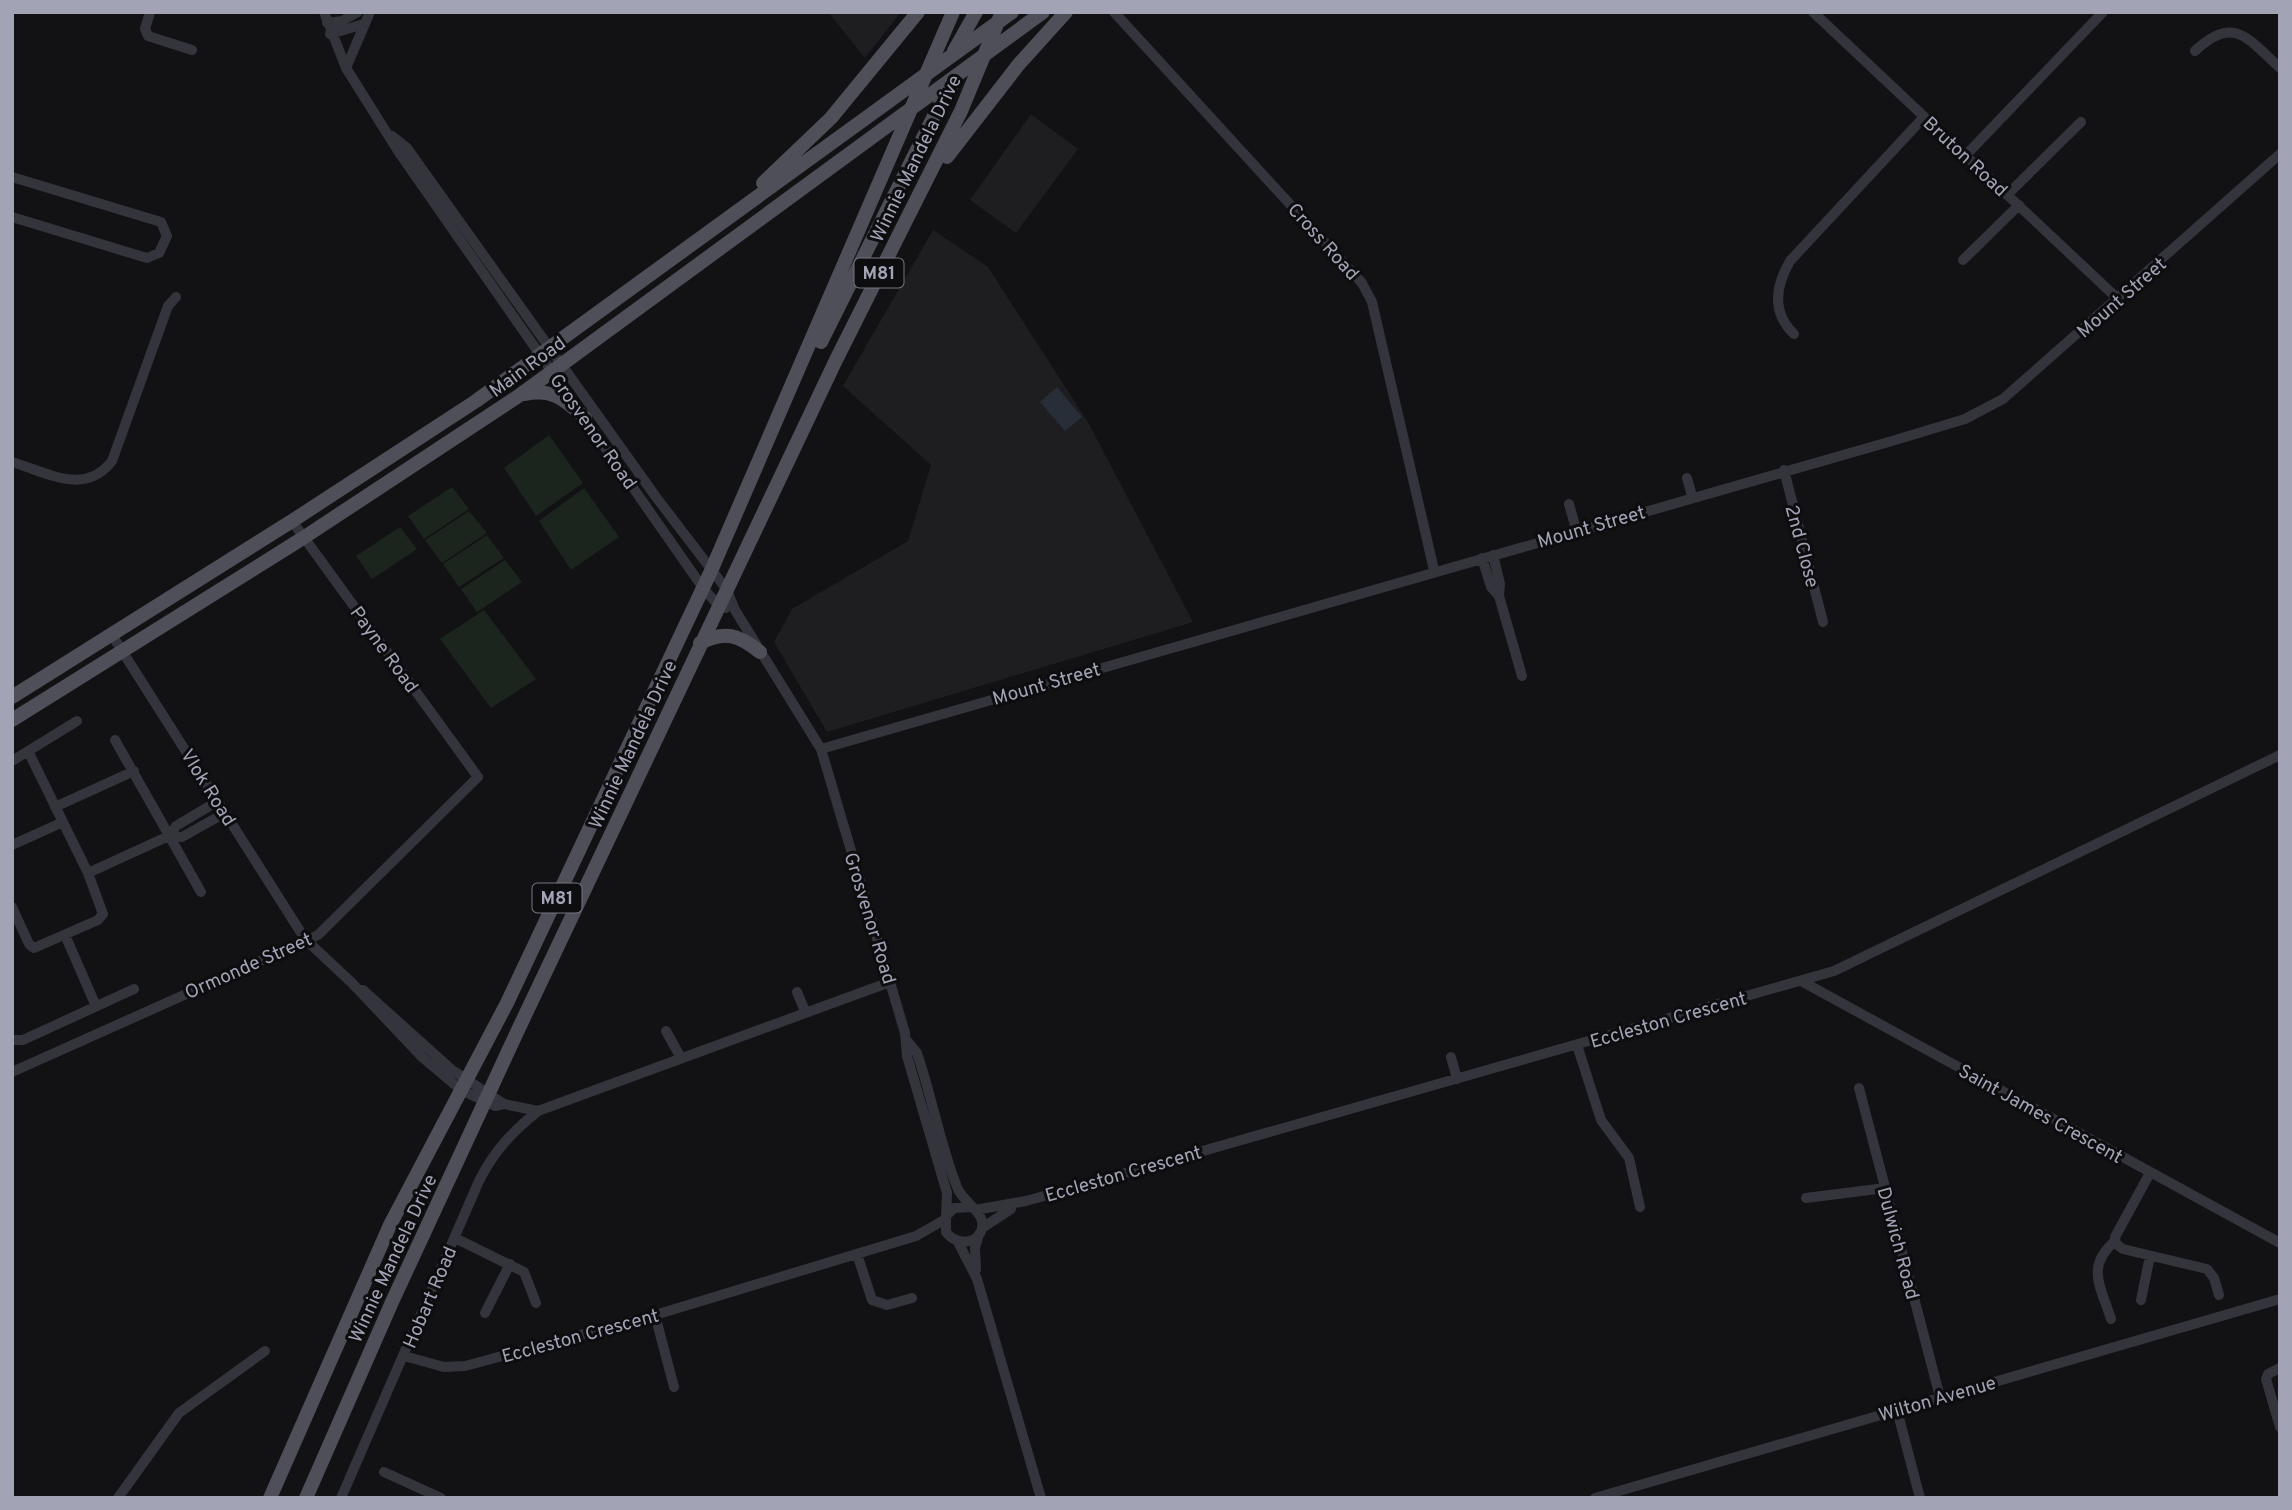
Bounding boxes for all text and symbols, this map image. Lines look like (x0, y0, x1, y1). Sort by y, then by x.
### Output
street label: Winnie Mandela Drive (866, 71, 968, 246)
street label: Bruton Road (1917, 112, 2012, 203)
street label: Cross Road (1282, 199, 1364, 286)
street label: Mount Street (2073, 253, 2172, 344)
road number: M81 (854, 258, 903, 288)
street label: Main Road (485, 332, 571, 403)
street label: Grosvenor Road (543, 369, 641, 495)
street label: Mount Street (1535, 501, 1648, 555)
street label: 2nd Close (1779, 503, 1824, 590)
street label: Payne Road (344, 602, 423, 698)
street label: Winnie Mandela Drive (584, 657, 683, 833)
street label: Mount Street (990, 658, 1103, 712)
street label: Vlok Road (174, 745, 240, 831)
street label: Grosvenor Road (838, 850, 900, 987)
road number: M81 (532, 884, 582, 912)
street label: Ormonde Street (181, 928, 316, 1006)
street label: Eccleston Crescent (1587, 987, 1750, 1055)
street label: Saint James Crescent (1954, 1060, 2126, 1170)
street label: Eccleston Crescent (1042, 1141, 1205, 1209)
street label: Winnie Mandela Drive (344, 1171, 443, 1347)
street label: Dulwich Road (1871, 1185, 1924, 1303)
street label: Hobart Road (399, 1243, 463, 1352)
street label: Eccleston Crescent (499, 1304, 662, 1369)
street label: Wilton Avenue (1876, 1372, 1999, 1428)

